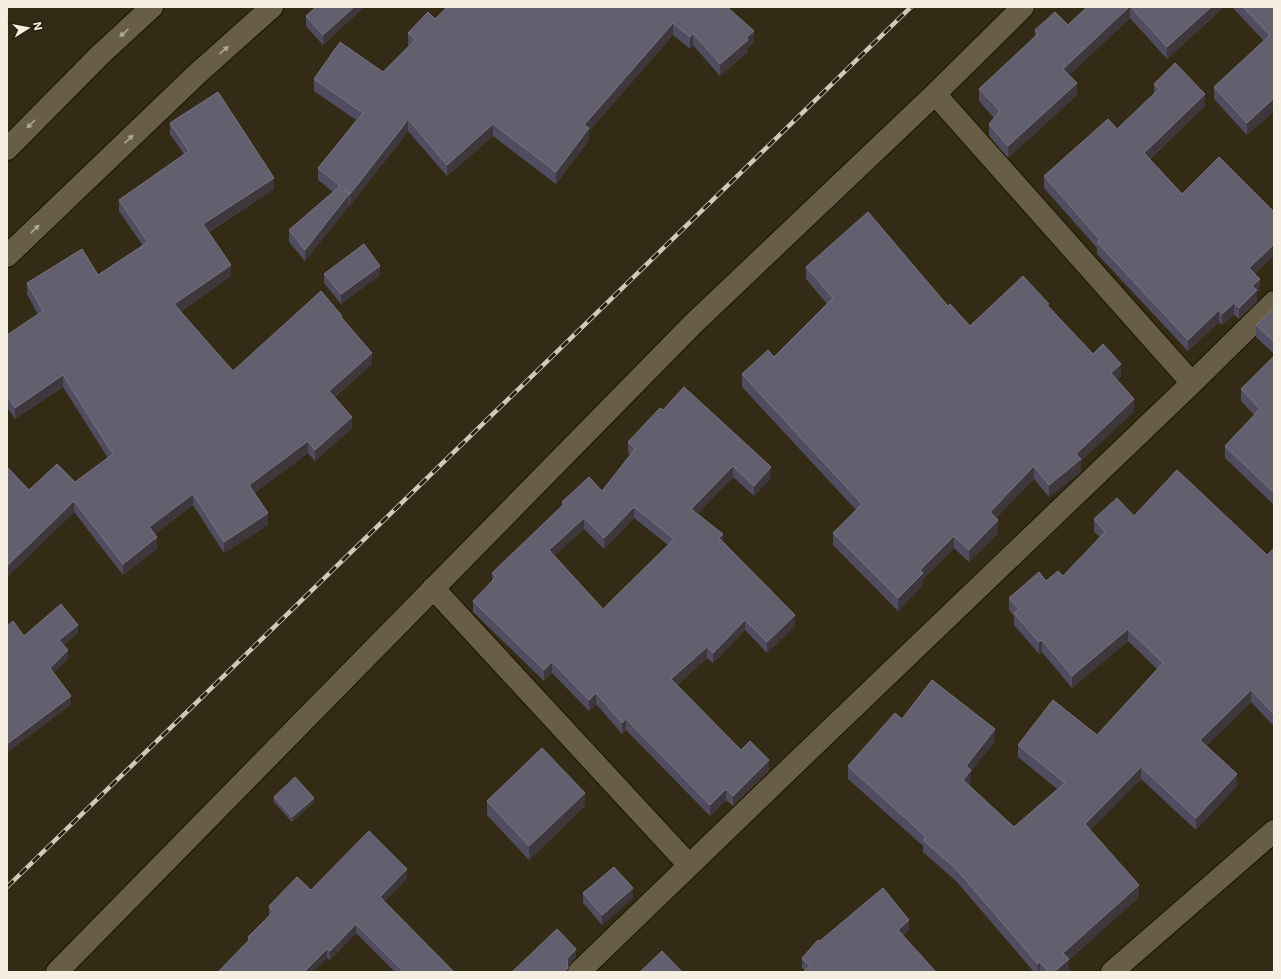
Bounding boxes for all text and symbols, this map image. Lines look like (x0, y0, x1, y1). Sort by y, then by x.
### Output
north arrow (8, 8, 48, 48)
text: N (30, 21, 45, 32)
one-way arrow (118, 29, 129, 38)
one-way arrow (219, 45, 229, 55)
one-way arrow (26, 119, 36, 129)
one-way arrow (124, 134, 134, 144)
one-way arrow (30, 224, 40, 234)

